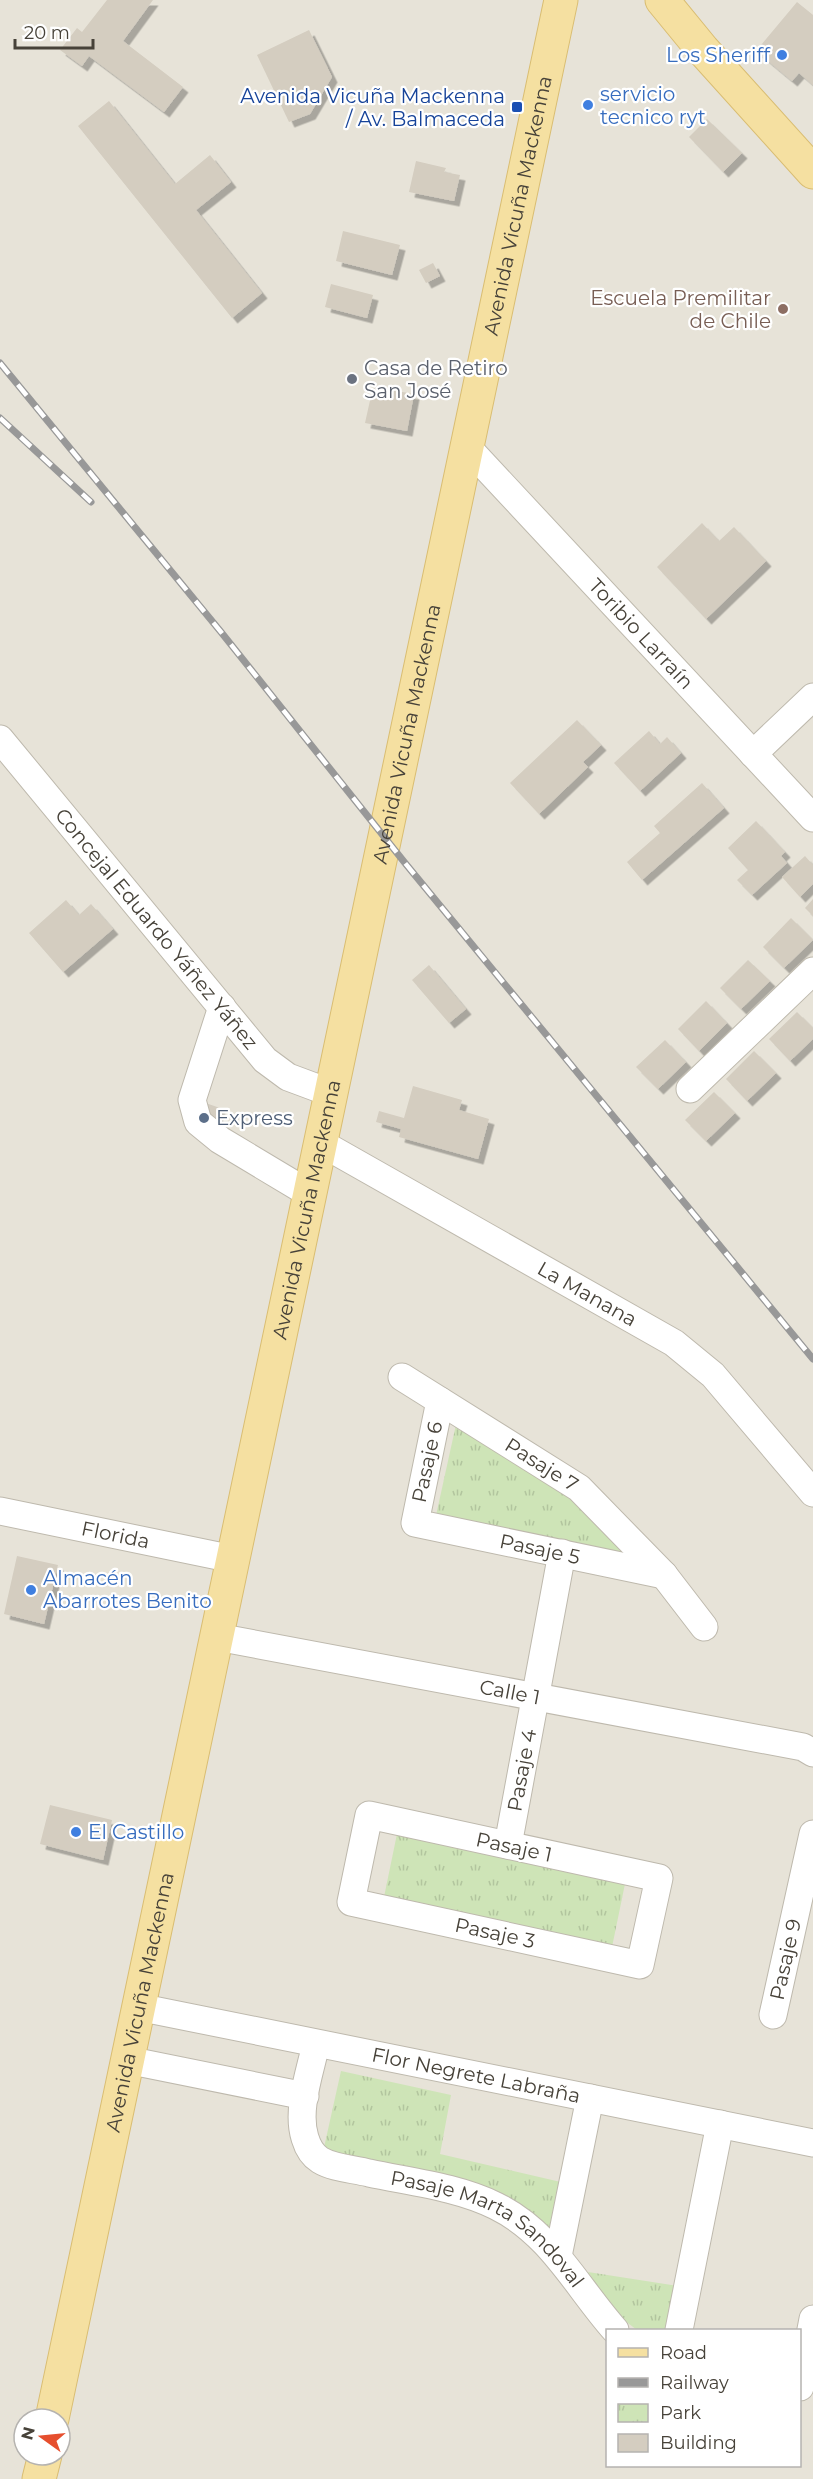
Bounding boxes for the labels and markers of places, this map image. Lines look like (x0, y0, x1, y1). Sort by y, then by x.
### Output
place label: Los Sheriff (666, 43, 771, 67)
marker: Los Sheriff (775, 48, 789, 62)
place label: servicio tecnico ryt (600, 82, 706, 129)
place label: Avenida Vicuña Mackenna / Av. Balmaceda (240, 84, 505, 131)
marker: servicio tecnico ryt (581, 98, 595, 112)
marker: Avenida Vicuña Mackenna / Av. Balmaceda (510, 100, 524, 114)
place label: Escuela Premilitar de Chile (590, 286, 771, 333)
marker: Escuela Premilitar de Chile (776, 302, 790, 316)
place label: Casa de Retiro San José (364, 356, 508, 403)
marker: Casa de Retiro San José (345, 372, 359, 386)
place label: Express (216, 1106, 293, 1130)
marker: Express (197, 1111, 211, 1125)
place label: Almacén Abarrotes Benito (43, 1566, 212, 1613)
marker: Almacén Abarrotes Benito (24, 1583, 38, 1597)
place label: El Castillo (88, 1820, 184, 1844)
marker: El Castillo (69, 1825, 83, 1839)

